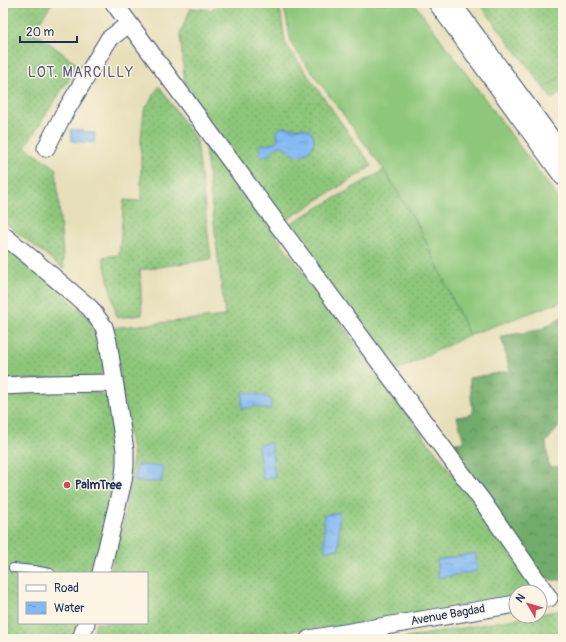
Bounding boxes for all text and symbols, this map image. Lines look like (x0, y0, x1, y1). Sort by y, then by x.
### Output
scale bar (20, 18, 77, 44)
text: 20 m (26, 25, 55, 40)
district label: LOT. MARCILLY (28, 64, 134, 81)
place label: PalmTree (75, 478, 123, 493)
marker: PalmTree (62, 480, 72, 490)
legend (18, 572, 148, 624)
text: Road (54, 581, 79, 596)
north arrow (508, 584, 548, 624)
text: N (513, 591, 528, 605)
text: Water (54, 601, 85, 616)
street label: Avenue Bagdad (410, 601, 486, 629)

